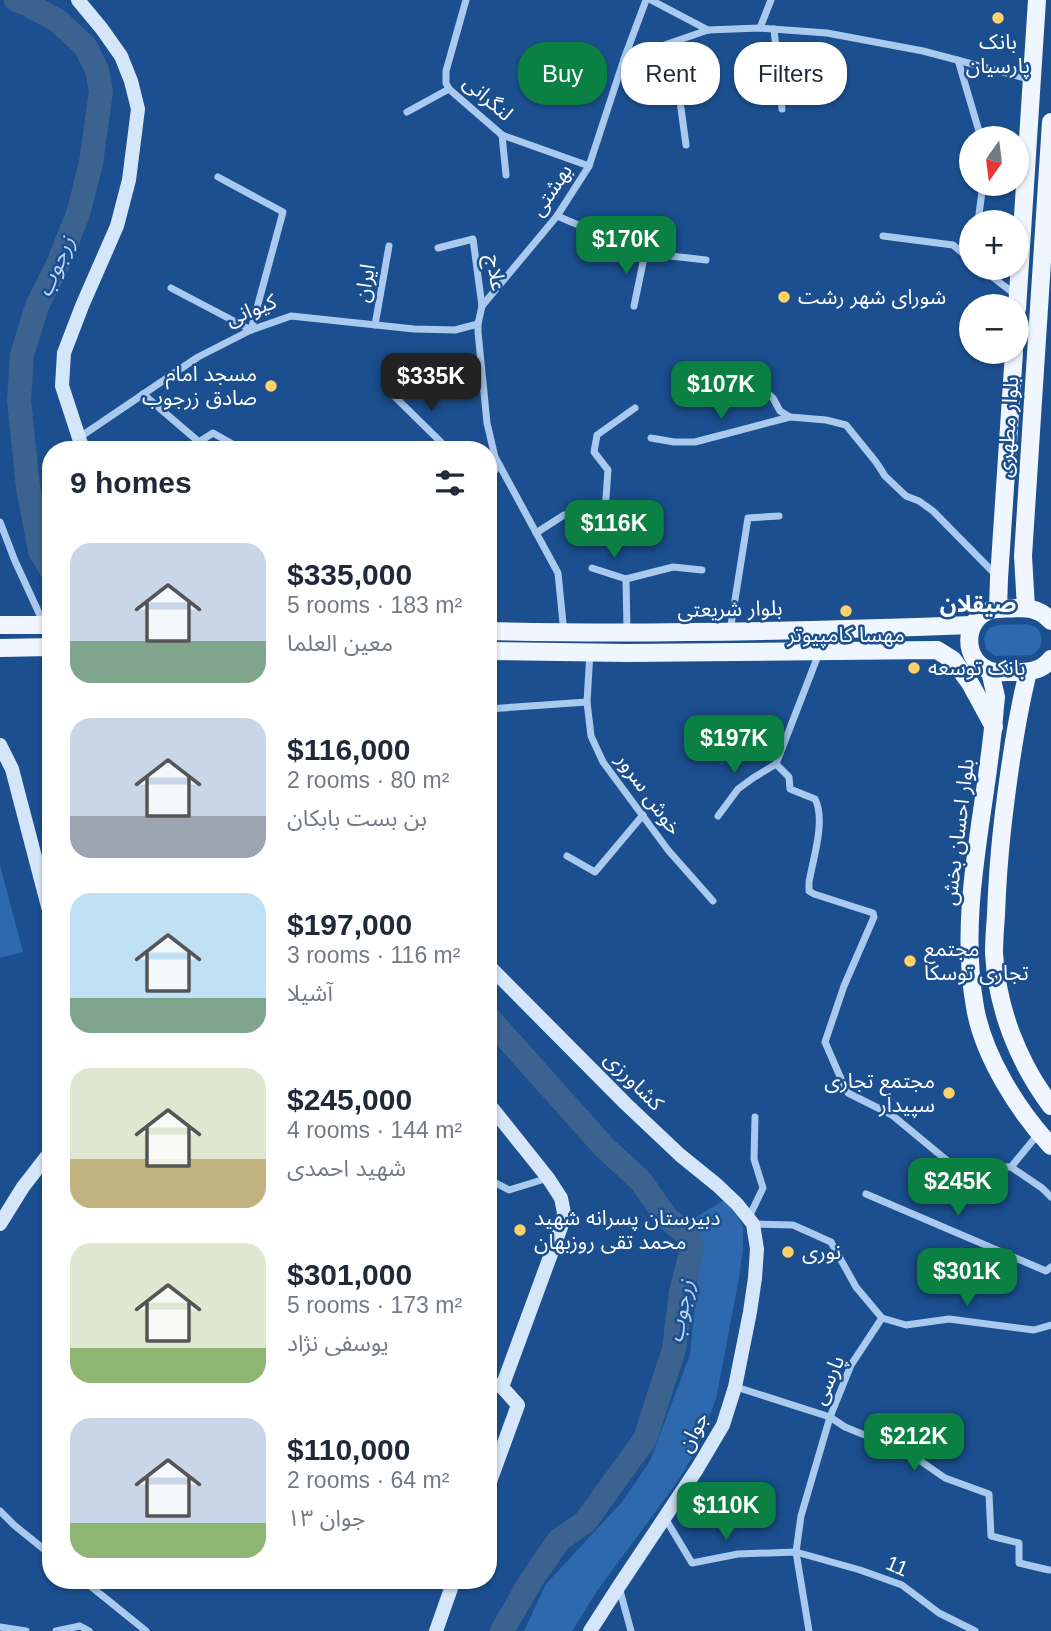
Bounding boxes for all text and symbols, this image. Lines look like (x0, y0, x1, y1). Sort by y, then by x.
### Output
marker: بانک پارسیان (990, 10, 1006, 26)
place label: بانک پارسیان (966, 30, 1030, 79)
chip: Buy (518, 42, 607, 105)
chip: Rent (621, 42, 720, 105)
chip: Filters (734, 42, 847, 105)
street label: لنگرانی (459, 70, 517, 126)
north arrow (959, 126, 1029, 196)
map controls (959, 126, 1029, 364)
street label: بهشتی (525, 159, 577, 221)
button: + (959, 210, 1029, 280)
pin: $170K (577, 216, 675, 276)
text: $170K (592, 226, 660, 252)
water label: زرجوب (30, 231, 81, 301)
street label: علاج (479, 253, 510, 293)
street label: ایران (350, 262, 380, 304)
place label: شورای شهر رشت (798, 285, 946, 309)
street label: کیوانی (222, 289, 280, 331)
marker: شورای شهر رشت (776, 289, 792, 305)
button: − (959, 294, 1029, 364)
pin: $335K (382, 354, 480, 413)
place label: مسجد امام صادق زرجوب (142, 362, 257, 410)
pin: $107K (672, 362, 770, 421)
text: $335K (397, 363, 465, 389)
text: $107K (687, 371, 755, 397)
street label: بلوار مطهری (992, 376, 1024, 478)
marker: مسجد امام صادق زرجوب (263, 378, 279, 394)
icon: filters (431, 464, 469, 502)
text: 9 homes (70, 466, 192, 499)
pin: $116K (565, 500, 663, 560)
text: $116K (581, 510, 647, 536)
text: $335,000 (287, 558, 412, 591)
icon: home (126, 571, 210, 655)
district label: صیقلان (940, 591, 1016, 617)
text: 5 rooms · 183 m² (287, 592, 462, 618)
street label: بلوار شریعتی (677, 596, 783, 622)
marker: مهسا کامپیوتر (838, 603, 854, 619)
place label: مهسا کامپیوتر (786, 623, 905, 648)
text: معین العلما (287, 630, 393, 656)
place label: بانک توسعه (928, 656, 1026, 680)
marker: بانک توسعه (906, 660, 922, 676)
pin: $197K (685, 716, 783, 775)
text: $197K (700, 725, 768, 751)
text: $116,000 (287, 733, 410, 766)
icon: home (126, 746, 210, 830)
street label: خوش سرور (611, 748, 687, 840)
street label: بلوار احسان بخش (937, 757, 979, 907)
text: 2 rooms · 80 m² (287, 767, 449, 793)
text: بن بست بابکان (287, 805, 427, 831)
text: $197,000 (287, 908, 412, 941)
icon: home (126, 921, 210, 1005)
place label: مجتمع تجاری توسکا (924, 937, 1029, 985)
text: 3 rooms · 116 m² (287, 942, 460, 968)
marker: مجتمع تجاری توسکا (902, 953, 918, 969)
text: آشیلا (287, 980, 333, 1006)
street label: کشاورزی (600, 1047, 669, 1116)
place label: مجتمع تجاری سپیدار (824, 1069, 935, 1118)
text: $245,000 (287, 1083, 412, 1116)
marker: مجتمع تجاری سپیدار (941, 1085, 957, 1101)
icon: home (126, 1096, 210, 1180)
text: 4 rooms · 144 m² (287, 1117, 462, 1143)
text: شهید احمدی (287, 1155, 406, 1181)
pin: $245K (909, 1158, 1007, 1218)
text: $245K (924, 1168, 992, 1194)
place label: دبیرستان پسرانه شهید محمد تقی روزبهان (534, 1206, 721, 1254)
marker: دبیرستان پسرانه شهید محمد تقی روزبهان (512, 1222, 528, 1238)
place label: نوری (802, 1240, 841, 1264)
marker: نوری (780, 1244, 796, 1260)
pin: $301K (918, 1248, 1016, 1308)
text: $301,000 (287, 1258, 412, 1291)
text: $301K (933, 1258, 1001, 1284)
icon: home (126, 1271, 210, 1355)
water label: زرجوب (661, 1277, 700, 1345)
text: 5 rooms · 173 m² (287, 1292, 462, 1318)
text: یوسفی نژاد (287, 1330, 389, 1356)
street label: پارسی (807, 1352, 850, 1409)
street label: جوان (673, 1408, 713, 1456)
pin: $212K (865, 1414, 963, 1473)
text: $212K (880, 1423, 948, 1449)
text: $110,000 (287, 1433, 410, 1466)
icon: home (126, 1446, 210, 1530)
text: 2 rooms · 64 m² (287, 1467, 449, 1493)
pin: $110K (677, 1482, 775, 1542)
text: $110K (693, 1492, 759, 1518)
text: جوان ۱۳ (287, 1505, 365, 1531)
street label: 11 (883, 1551, 912, 1580)

